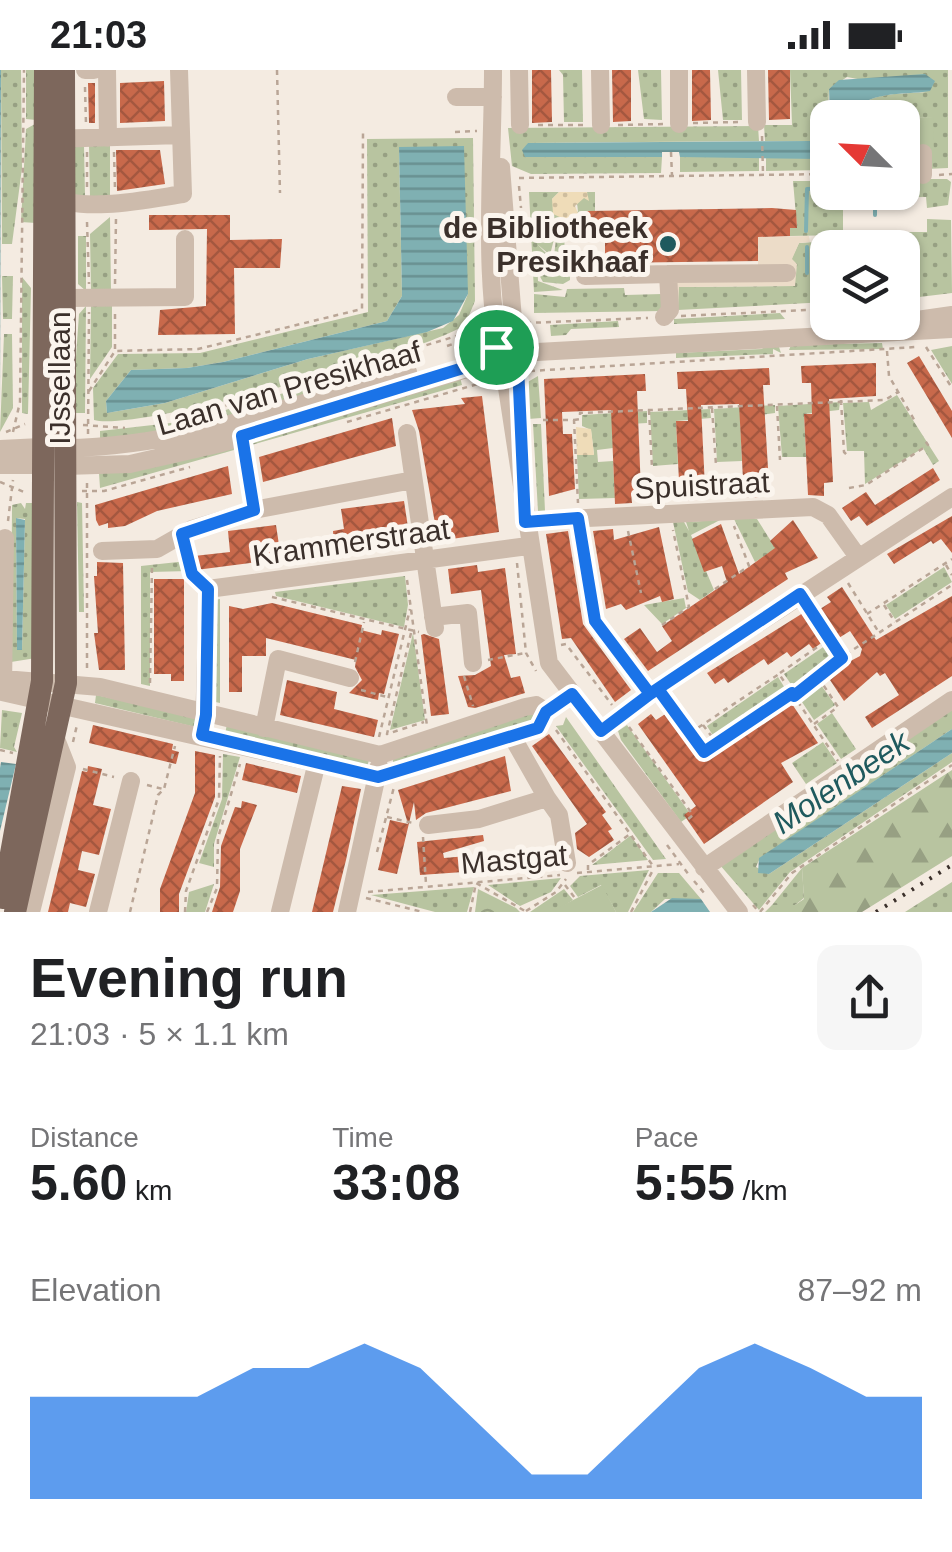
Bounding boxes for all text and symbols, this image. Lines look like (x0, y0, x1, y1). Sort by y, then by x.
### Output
text: 21:03 (50, 14, 147, 56)
north arrow (810, 100, 920, 210)
map controls (810, 100, 920, 340)
place label: de Bibliotheek Presikhaaf (443, 211, 649, 278)
button: layers (810, 230, 920, 340)
marker: de Bibliotheek Presikhaaf (657, 233, 679, 255)
pin (454, 305, 539, 390)
street label: IJssellaan (43, 311, 76, 445)
icon: arrive (469, 320, 524, 375)
street label: Laan van Presikhaaf (153, 334, 426, 442)
street label: Spuistraat (634, 465, 771, 505)
street label: Krammerstraat (250, 512, 452, 572)
water label: Molenbeek (766, 722, 918, 841)
street label: Mastgat (459, 838, 569, 880)
button: share (817, 945, 922, 1050)
text: Evening run (30, 947, 348, 1009)
text: 21:03 · 5 × 1.1 km (30, 1016, 289, 1052)
text: Distance (30, 1122, 139, 1153)
text: Time (332, 1122, 394, 1153)
text: Pace (635, 1122, 698, 1153)
text: 5.60 (30, 1155, 127, 1211)
text: 33:08 (332, 1155, 460, 1211)
text: 5:55 (635, 1155, 735, 1211)
text: km (127, 1175, 172, 1206)
text: /km (735, 1175, 788, 1206)
text: Elevation (30, 1272, 162, 1308)
text: 87–92 m (797, 1272, 922, 1308)

